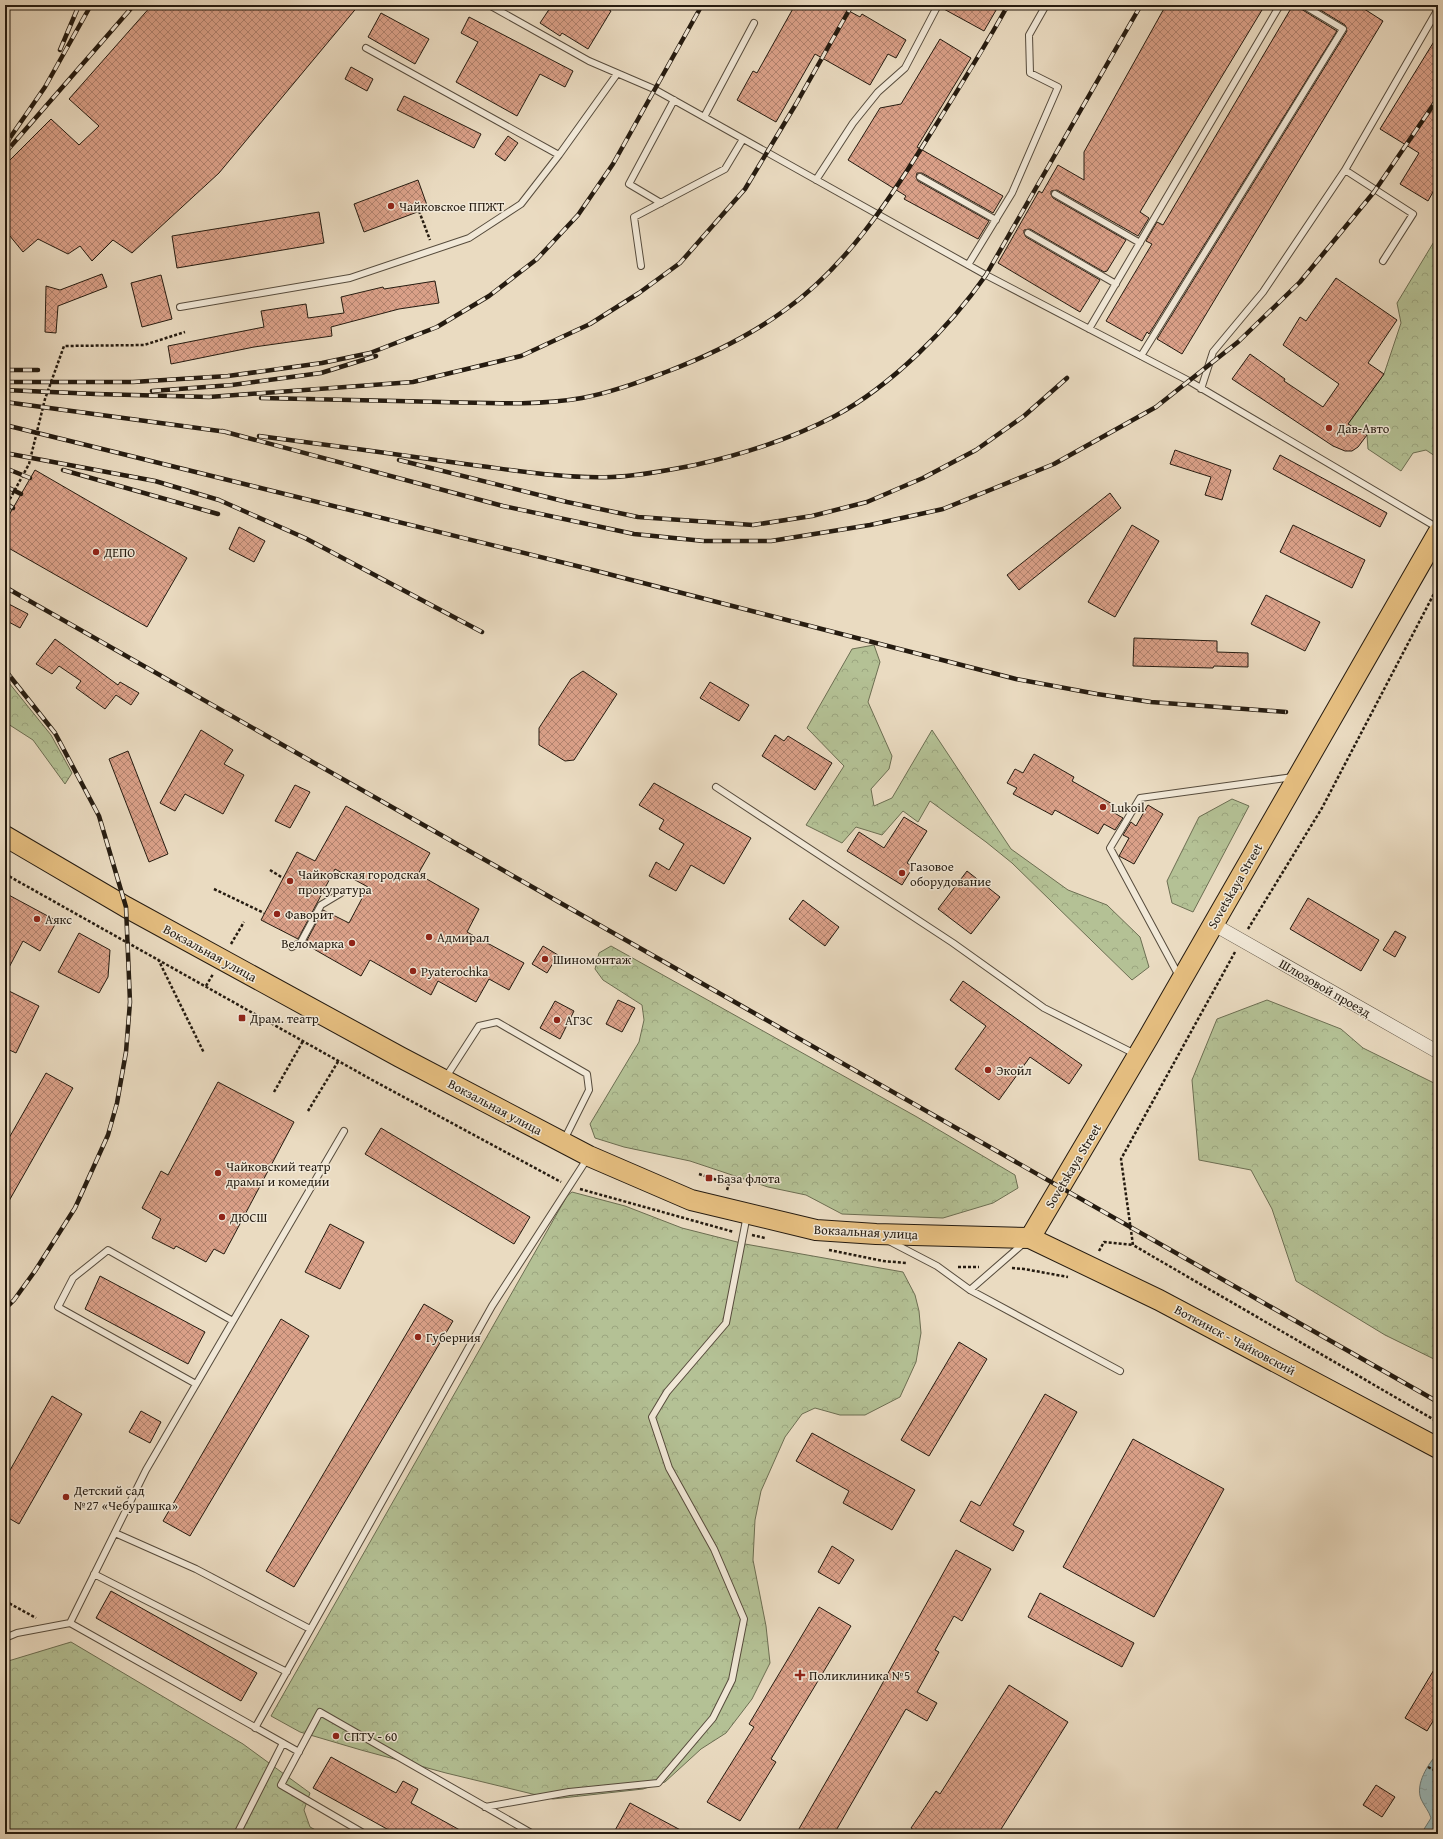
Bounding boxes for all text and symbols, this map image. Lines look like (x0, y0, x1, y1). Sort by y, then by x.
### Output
place label: Чайковское ППЖТ (399, 197, 505, 216)
marker: Чайковское ППЖТ (386, 201, 396, 211)
place label: Дав-Авто (1336, 419, 1390, 438)
marker: Дав-Авто (1324, 423, 1334, 433)
place label: ДЕПО (103, 543, 135, 562)
marker: ДЕПО (91, 547, 101, 557)
place label: Lukoil (1111, 798, 1145, 817)
marker: Lukoil (1098, 802, 1108, 812)
street label: Sovetskaya Street (1203, 839, 1267, 932)
place label: Газовое оборудование (910, 857, 991, 891)
place label: Чайковская городская прокуратура (298, 865, 426, 899)
marker: Газовое оборудование (897, 868, 907, 878)
marker: Чайковская городская прокуратура (285, 876, 295, 886)
place label: Фаворит (285, 905, 334, 924)
marker: Фаворит (272, 909, 282, 919)
place label: Аякс (45, 910, 72, 929)
marker: Аякс (32, 914, 42, 924)
street label: Вокзальная улица (160, 919, 261, 987)
place label: Адмирал (437, 928, 489, 947)
marker: Адмирал (424, 932, 434, 942)
place label: Веломарка (281, 934, 345, 953)
marker: Веломарка (347, 938, 357, 948)
place label: Шиномонтаж (553, 950, 632, 969)
marker: Шиномонтаж (540, 954, 550, 964)
street label: Шлюзовой проезд (1276, 954, 1374, 1022)
place label: Pyaterochka (421, 962, 489, 981)
marker: Pyaterochka (408, 966, 418, 976)
place label: Драм. театр (249, 1009, 319, 1028)
place label: АГЗС (565, 1011, 593, 1030)
marker: Драм. театр (237, 1013, 247, 1023)
marker: АГЗС (552, 1015, 562, 1025)
place label: Экойл (996, 1061, 1032, 1080)
marker: Экойл (983, 1065, 993, 1075)
street label: Вокзальная улица (445, 1074, 546, 1140)
street label: Sovetskaya Street (1040, 1120, 1106, 1212)
place label: Чайковский театр драмы и комедии (226, 1157, 330, 1191)
marker: Чайковский театр драмы и комедии (213, 1168, 223, 1178)
place label: База флота (717, 1169, 781, 1188)
marker: База флота (704, 1173, 714, 1183)
place label: ДЮСШ (229, 1208, 267, 1227)
marker: ДЮСШ (217, 1212, 227, 1222)
street label: Вокзальная улица (813, 1220, 919, 1244)
street label: Воткинск - Чайковский (1171, 1300, 1299, 1380)
place label: Губерния (426, 1328, 481, 1347)
marker: Губерния (413, 1332, 423, 1342)
place label: Детский сад №27 «Чебурашка» (73, 1481, 178, 1515)
marker: Детский сад №27 «Чебурашка» (61, 1492, 71, 1502)
place label: Поликлиника №5 (809, 1666, 910, 1685)
marker: Поликлиника №5 (794, 1669, 806, 1681)
place label: СПТУ - 60 (344, 1727, 397, 1746)
marker: СПТУ - 60 (331, 1731, 341, 1741)

